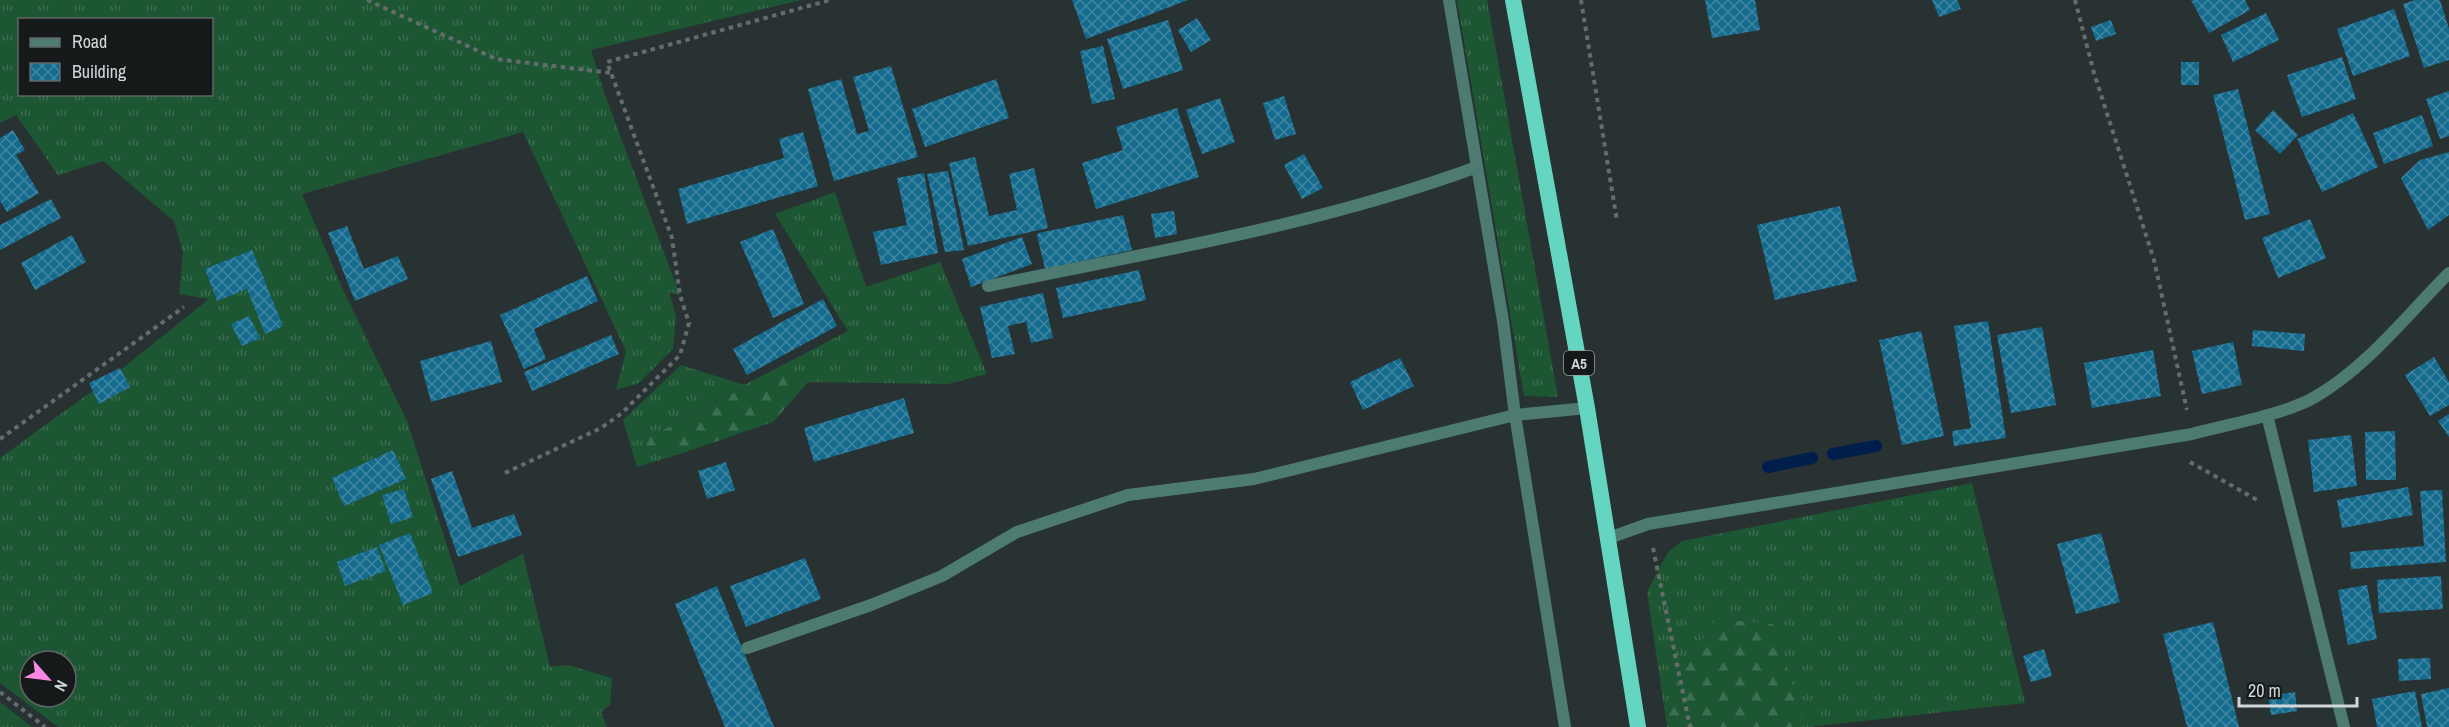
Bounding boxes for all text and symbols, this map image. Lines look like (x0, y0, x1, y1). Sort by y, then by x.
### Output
legend (18, 18, 213, 96)
text: Road (72, 29, 107, 54)
text: Building (72, 59, 127, 84)
road number: A5 (1564, 351, 1594, 375)
north arrow (18, 649, 78, 709)
scale bar (2239, 670, 2358, 708)
text: N (49, 677, 73, 695)
text: 20 m (2248, 678, 2281, 703)

